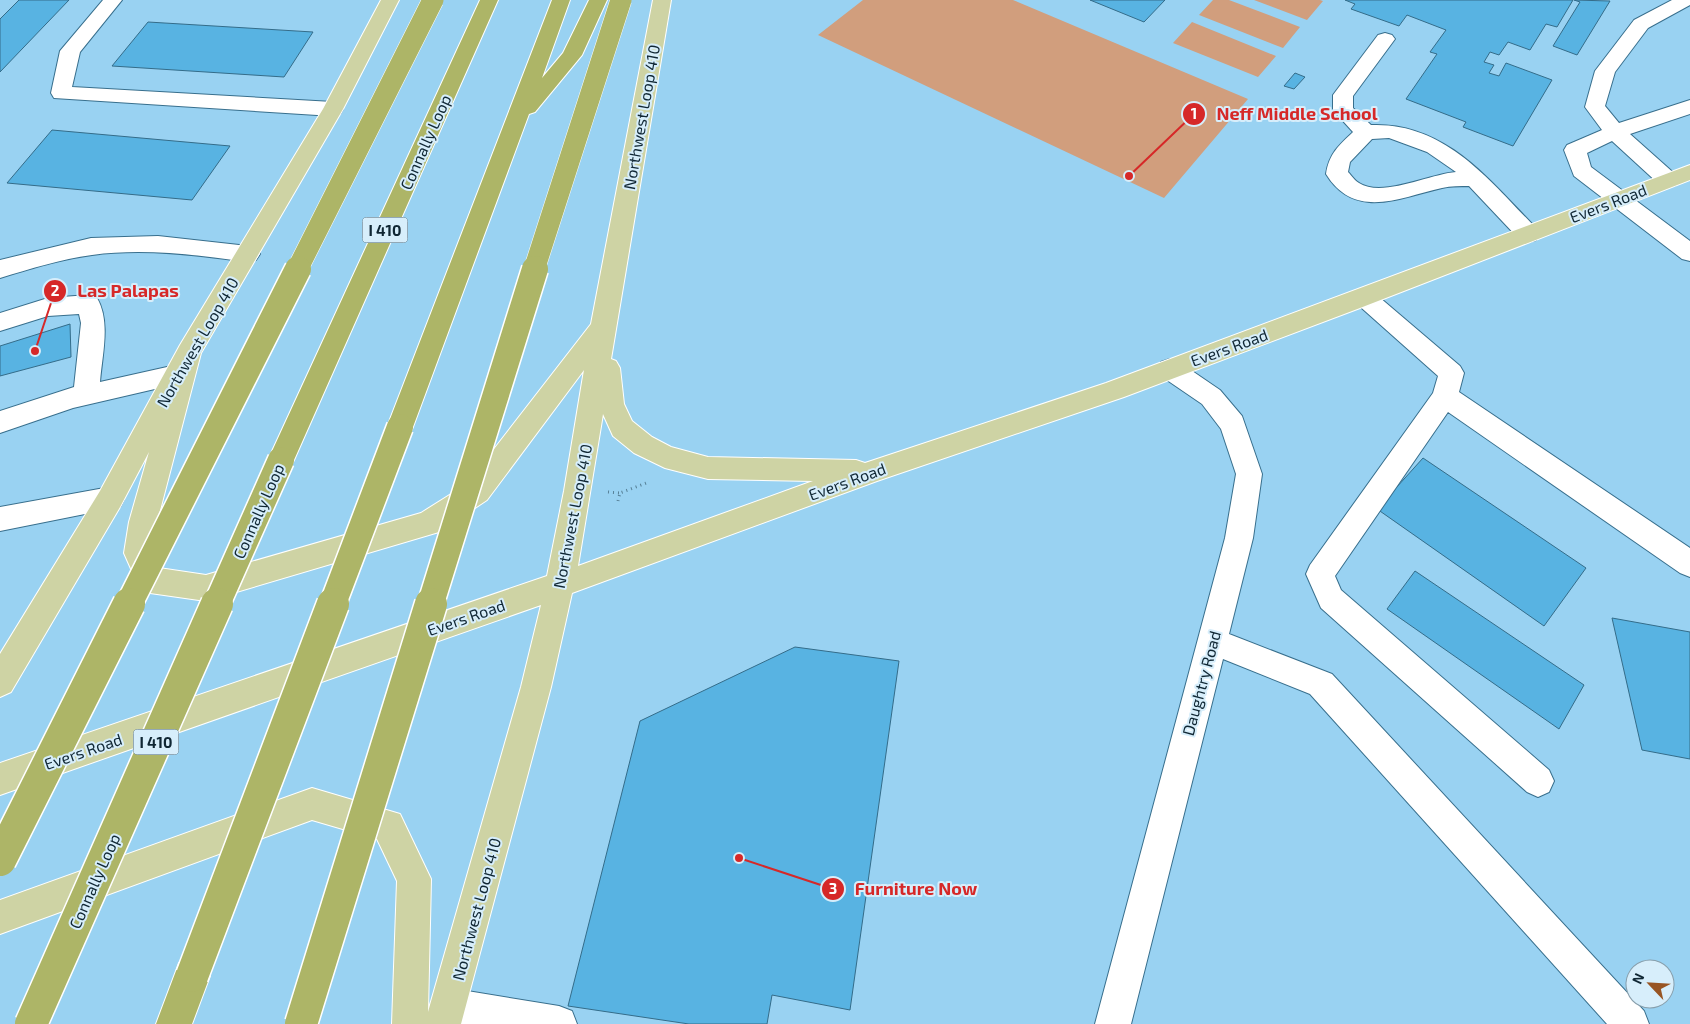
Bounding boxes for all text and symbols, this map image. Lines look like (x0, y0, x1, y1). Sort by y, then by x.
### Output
street label: Northwest Loop 410 (619, 43, 663, 191)
street label: Connally Loop (396, 92, 454, 192)
callout: Neff Middle School (1182, 97, 1388, 130)
text: Neff Middle School (1216, 102, 1378, 124)
text: 1 (1191, 104, 1197, 122)
street label: Evers Road (1567, 180, 1649, 226)
road number: I 410 (362, 218, 408, 242)
callout: Las Palapas (43, 274, 189, 307)
street label: Northwest Loop 410 (152, 274, 242, 410)
text: Las Palapas (77, 279, 179, 301)
text: 2 (51, 281, 60, 299)
street label: Evers Road (1188, 324, 1270, 370)
street label: Northwest Loop 410 (549, 442, 595, 590)
street label: Evers Road (806, 458, 888, 504)
street label: Connally Loop (229, 461, 287, 561)
street label: Evers Road (425, 595, 507, 639)
street label: Daughtry Road (1178, 628, 1224, 738)
street label: Evers Road (42, 729, 124, 773)
road number: I 410 (134, 730, 178, 754)
street label: Connally Loop (65, 831, 123, 931)
street label: Northwest Loop 410 (448, 836, 504, 982)
callout: Furniture Now (820, 873, 987, 906)
text: Furniture Now (855, 877, 978, 899)
text: 3 (829, 879, 837, 897)
north arrow (1625, 959, 1675, 1009)
text: N (1628, 970, 1648, 986)

